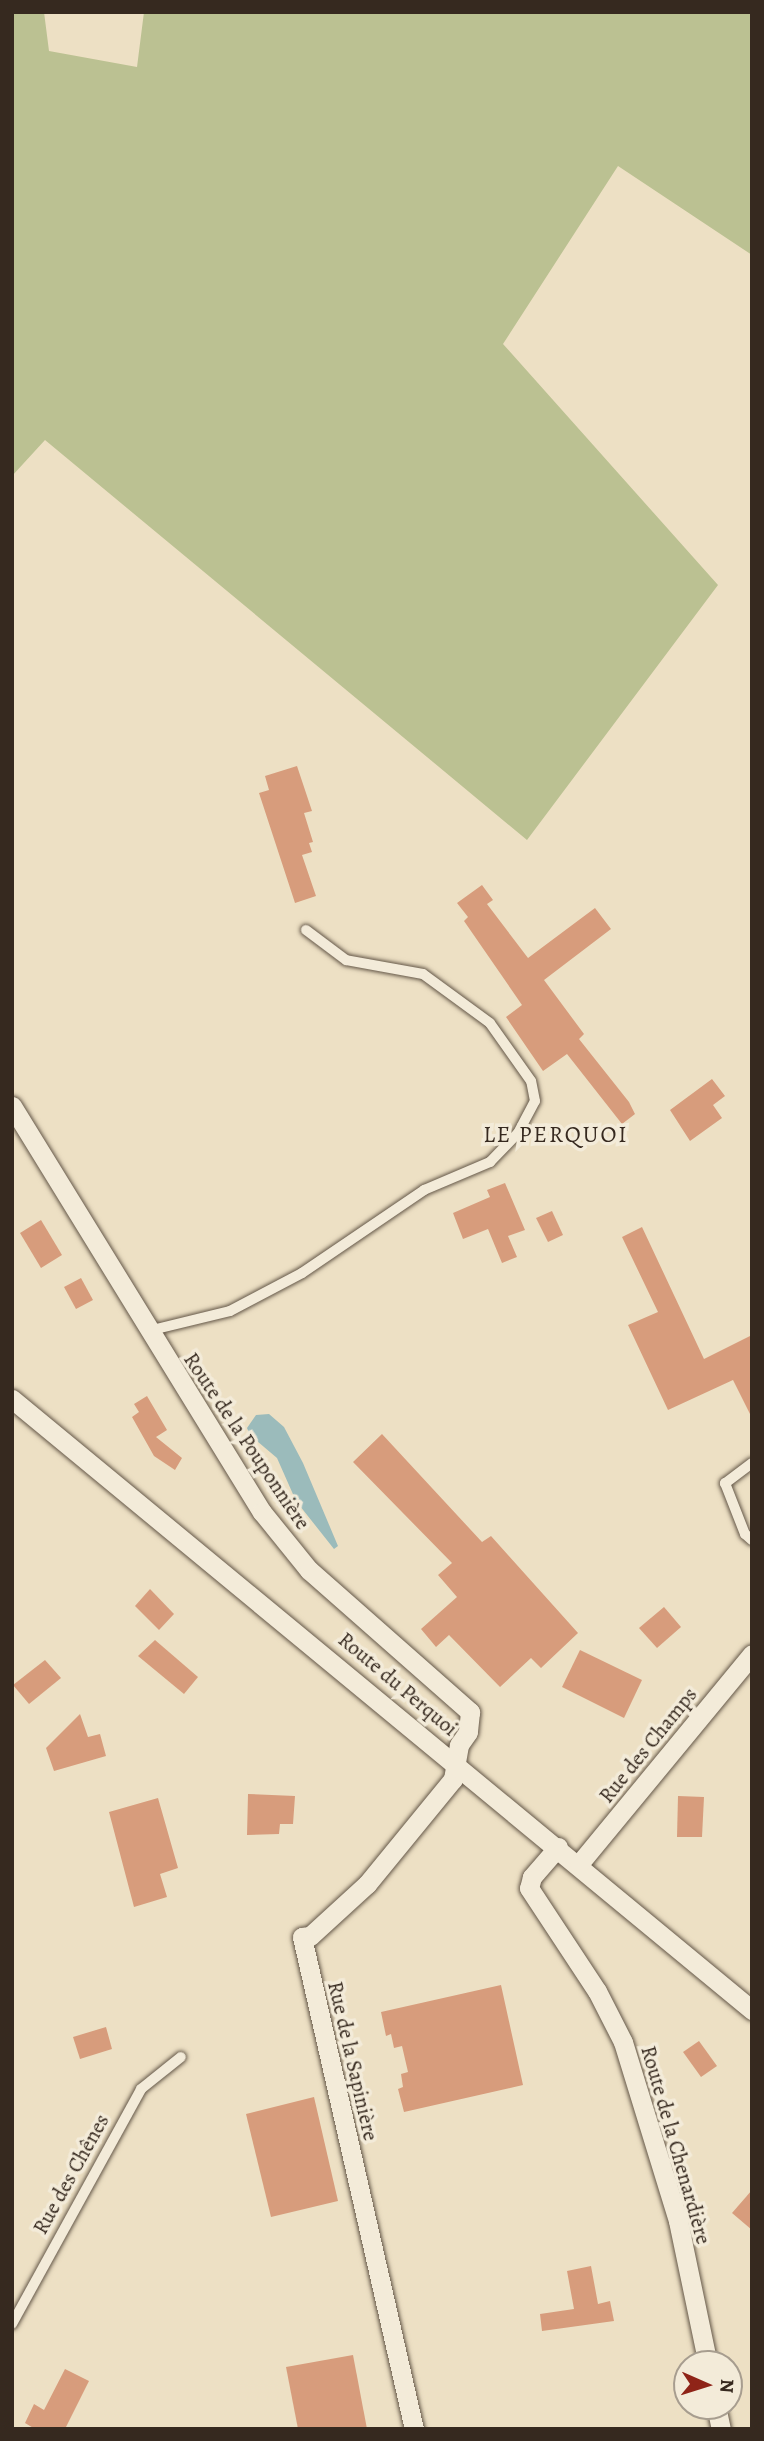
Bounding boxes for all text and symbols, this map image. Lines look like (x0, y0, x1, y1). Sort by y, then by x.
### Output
district label: LE PERQUOI (485, 1121, 627, 1149)
street label: Route de la Pouponnière (178, 1348, 316, 1534)
street label: Route du Perquoi (333, 1627, 463, 1741)
street label: Rue des Champs (594, 1682, 702, 1808)
street label: Rue de la Sapinière (322, 1979, 384, 2143)
street label: Route de la Chenardière (636, 2043, 716, 2247)
street label: Rue des Chênes (28, 2109, 114, 2239)
north arrow (673, 2350, 743, 2420)
text: N (714, 2378, 740, 2394)

